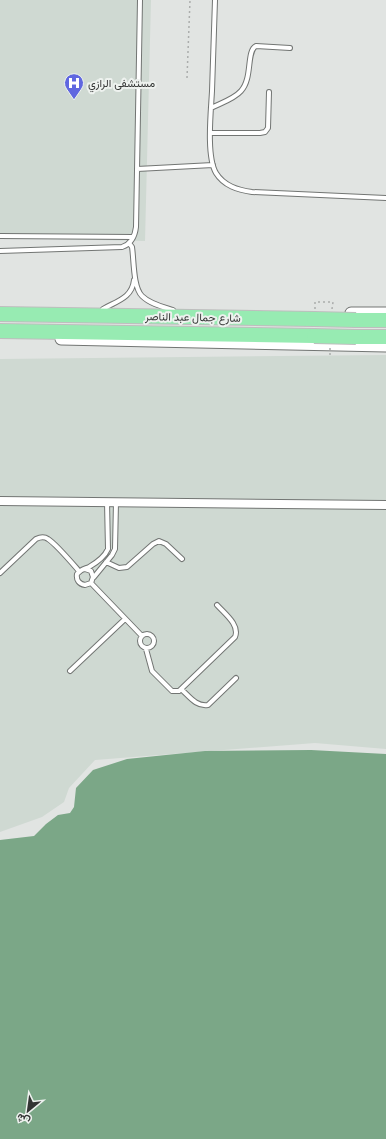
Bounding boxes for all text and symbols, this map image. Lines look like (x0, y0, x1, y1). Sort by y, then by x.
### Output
hospital icon: مستشفى الرازي (63, 72, 85, 100)
place label: مستشفى الرازي (88, 76, 155, 93)
street label: شارع جمال عبد الناصر (144, 309, 241, 326)
north arrow (8, 1091, 48, 1131)
text: ش (14, 1110, 32, 1129)

